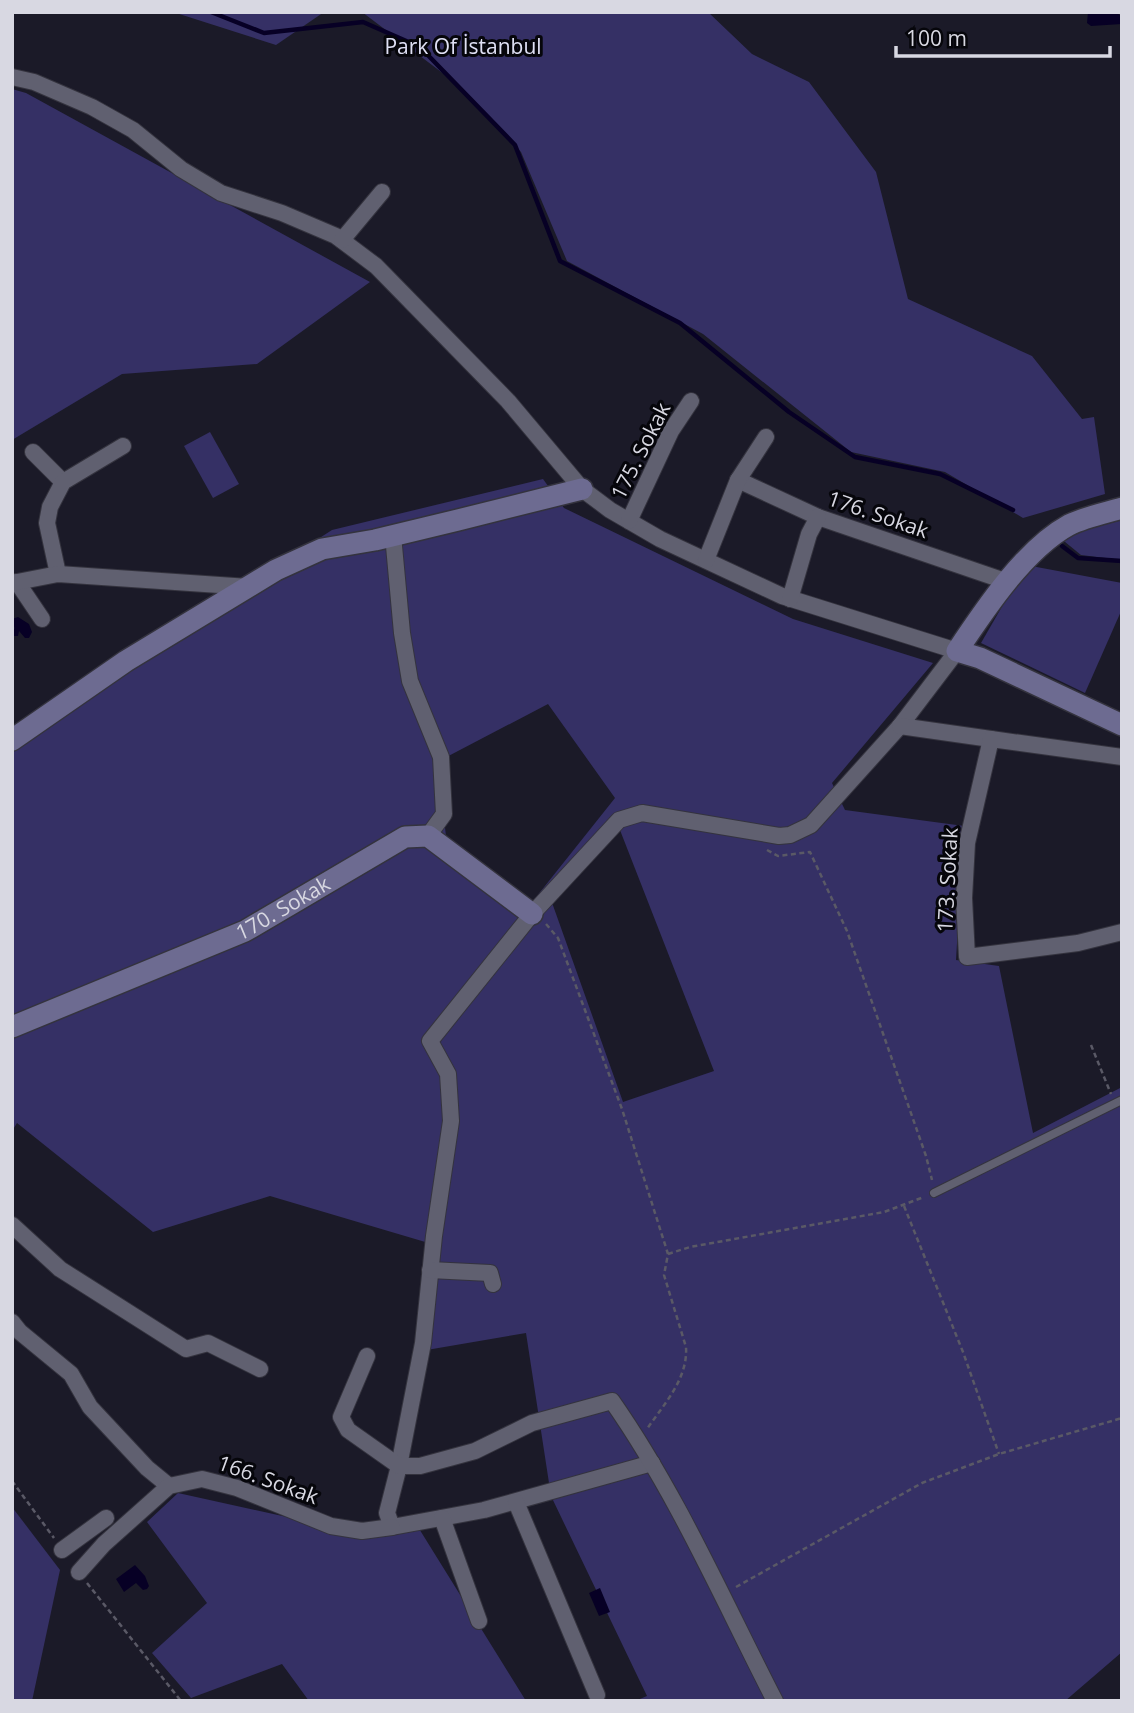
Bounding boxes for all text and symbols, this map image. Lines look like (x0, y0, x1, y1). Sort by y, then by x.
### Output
scale bar (896, 14, 1110, 58)
text: 100 m (906, 24, 967, 52)
park label: Park Of İstanbul (384, 32, 542, 60)
street label: 175. Sokak (604, 397, 676, 504)
street label: 176. Sokak (824, 484, 932, 544)
street label: 173. Sokak (930, 827, 964, 933)
street label: 170. Sokak (231, 869, 335, 946)
street label: 166. Sokak (214, 1448, 322, 1510)

